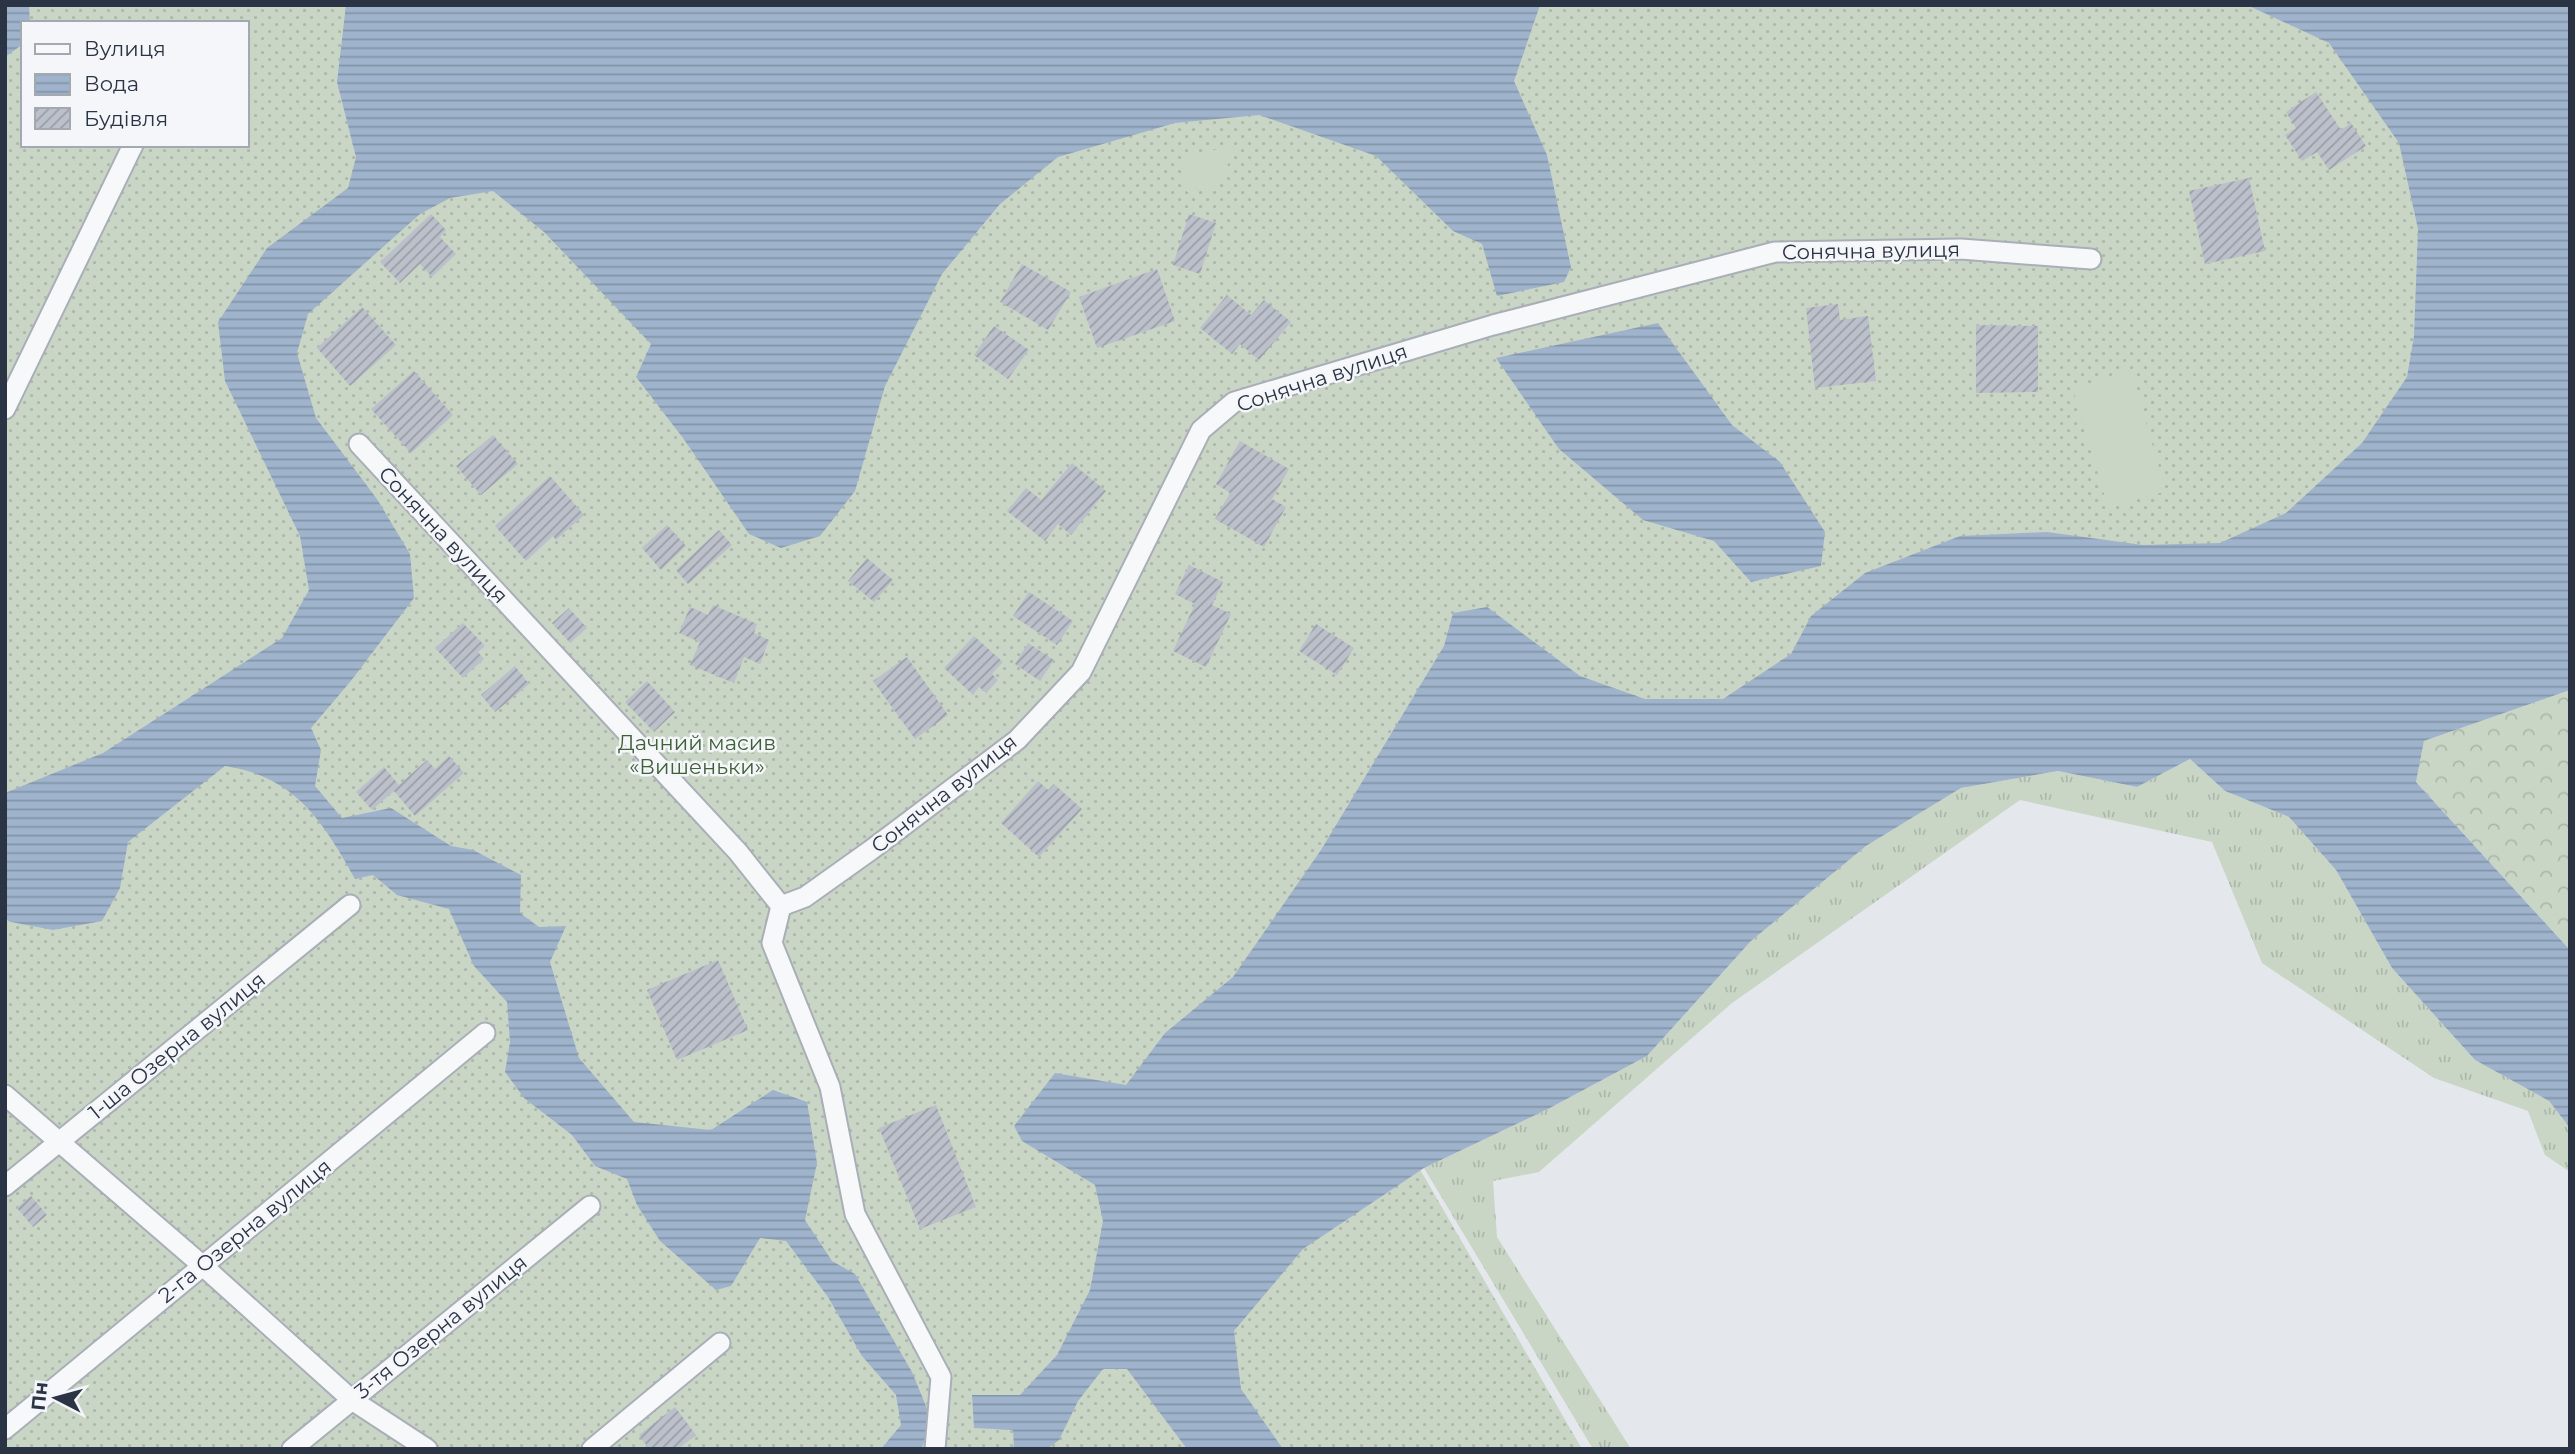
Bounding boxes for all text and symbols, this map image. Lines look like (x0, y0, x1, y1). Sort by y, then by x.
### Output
legend (21, 21, 248, 147)
text: Вулиця (84, 36, 166, 61)
text: Вода (84, 71, 139, 96)
text: Будівля (84, 106, 168, 131)
street label: Сонячна вулиця (1782, 236, 1960, 265)
street label: Сонячна вулиця (1233, 338, 1410, 417)
street label: Сонячна вулиця (373, 461, 513, 608)
street label: Сонячна вулиця (866, 729, 1022, 858)
park label: Дачний масив «Вишеньки» (618, 730, 776, 779)
street label: 1-ша Озерна вулиця (83, 967, 270, 1125)
street label: 2-га Озерна вулиця (153, 1153, 336, 1308)
street label: 3-тя Озерна вулиця (349, 1249, 532, 1404)
north arrow (21, 1363, 91, 1433)
text: Пн (27, 1381, 53, 1412)

